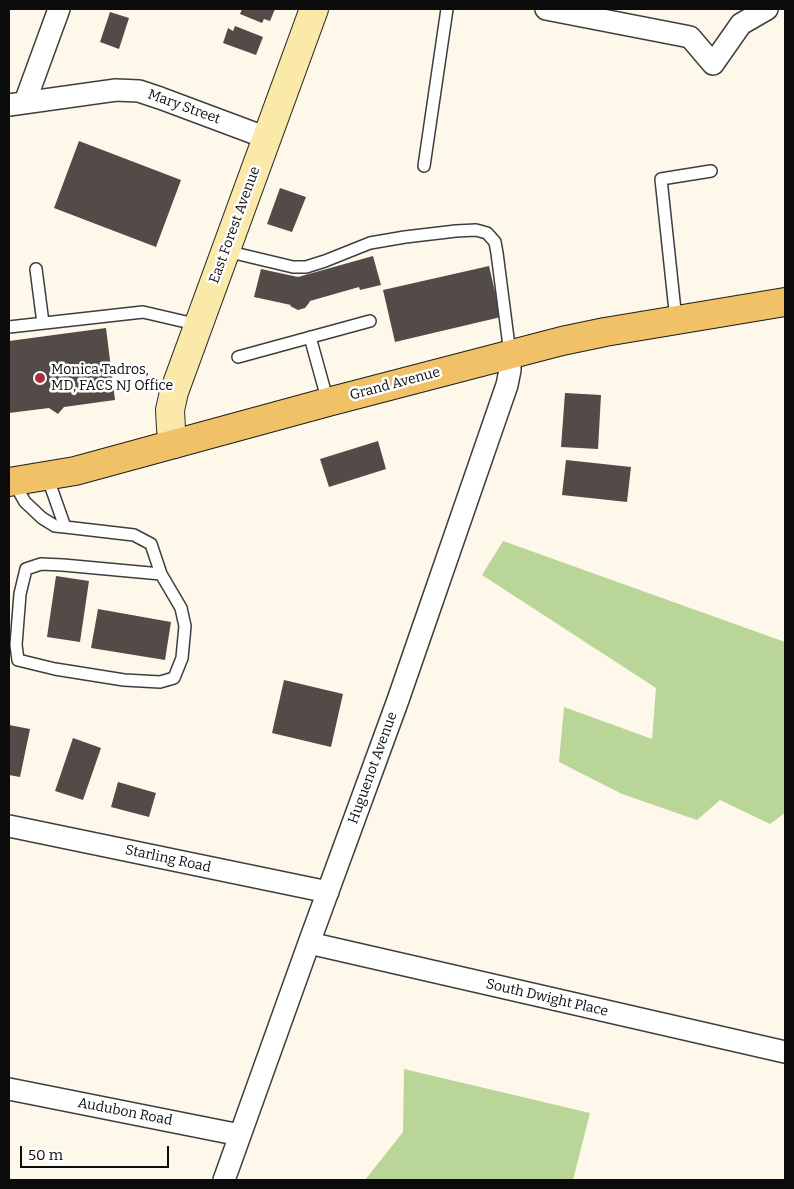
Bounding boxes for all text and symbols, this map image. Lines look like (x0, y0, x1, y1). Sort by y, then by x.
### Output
street label: Mary Street (145, 86, 223, 128)
street label: East Forest Avenue (206, 164, 264, 286)
place label: Monica Tadros, MD, FACS NJ Office (51, 362, 173, 394)
street label: Grand Avenue (348, 364, 442, 404)
marker: Monica Tadros, MD, FACS NJ Office (33, 371, 47, 385)
street label: Huguenot Avenue (345, 710, 401, 826)
street label: Starling Road (124, 842, 212, 876)
street label: South Dwight Place (484, 976, 610, 1020)
street label: Audubon Road (76, 1095, 174, 1129)
scale bar (22, 1136, 171, 1168)
text: 50 m (28, 1146, 63, 1164)

